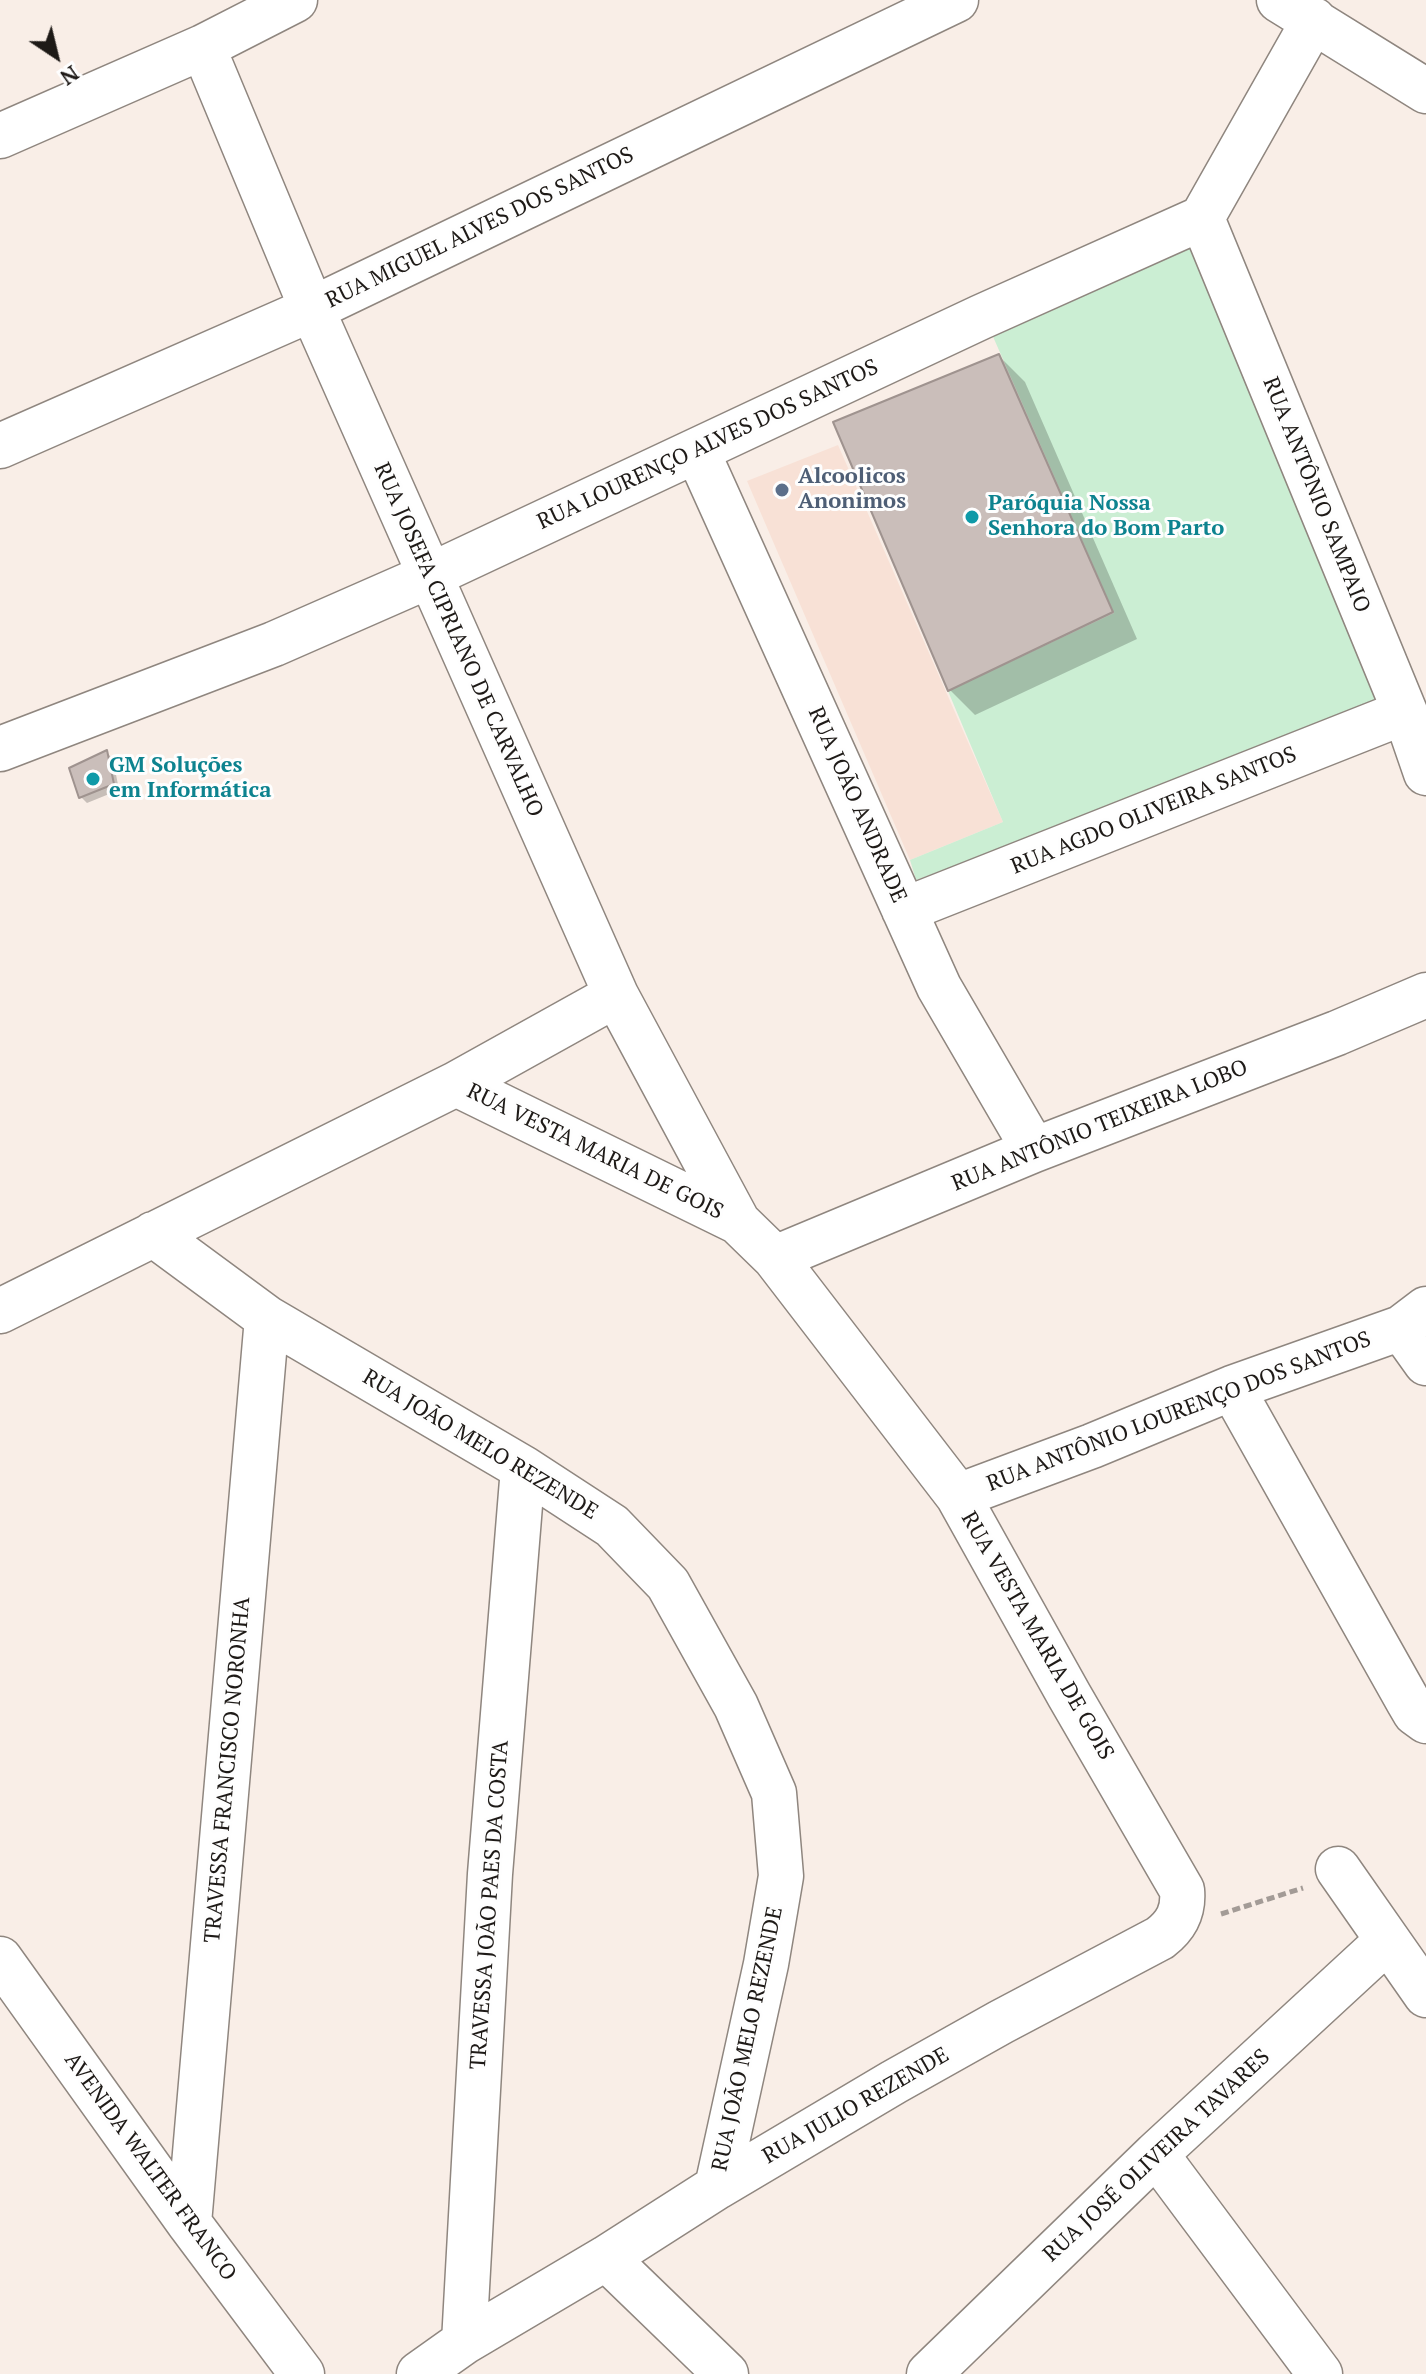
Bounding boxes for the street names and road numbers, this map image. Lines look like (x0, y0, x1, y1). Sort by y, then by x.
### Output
street label: RUA MIGUEL ALVES DOS SANTOS (322, 142, 638, 314)
street label: RUA LOURENÇO ALVES DOS SANTOS (533, 354, 883, 536)
street label: RUA ANTÔNIO SAMPAIO (1257, 373, 1375, 617)
street label: RUA JOSEFA CIPRIANO DE CARVALHO (368, 459, 548, 821)
street label: RUA JOÃO ANDRADE (802, 703, 912, 907)
street label: RUA AGDO OLIVEIRA SANTOS (1007, 742, 1301, 880)
street label: RUA ANTÔNIO TEIXEIRA LOBO (948, 1054, 1252, 1198)
street label: RUA VESTA MARIA DE GOIS (463, 1078, 727, 1226)
street label: RUA ANTÔNIO LOURENÇO DOS SANTOS (983, 1326, 1375, 1498)
street label: RUA JOÃO MELO REZENDE (358, 1364, 602, 1526)
street label: RUA VESTA MARIA DE GOIS (955, 1507, 1119, 1765)
street label: TRAVESSA FRANCISCO NORONHA (200, 1596, 256, 1944)
street label: TRAVESSA JOÃO PAES DA COSTA (465, 1739, 515, 2071)
street label: RUA JOÃO MELO REZENDE (707, 1904, 789, 2174)
street label: RUA JULIO REZENDE (758, 2042, 954, 2170)
street label: RUA JOSÉ OLIVEIRA TAVARES (1038, 2044, 1276, 2268)
street label: AVENIDA WALTER FRANCO (58, 2048, 242, 2286)

